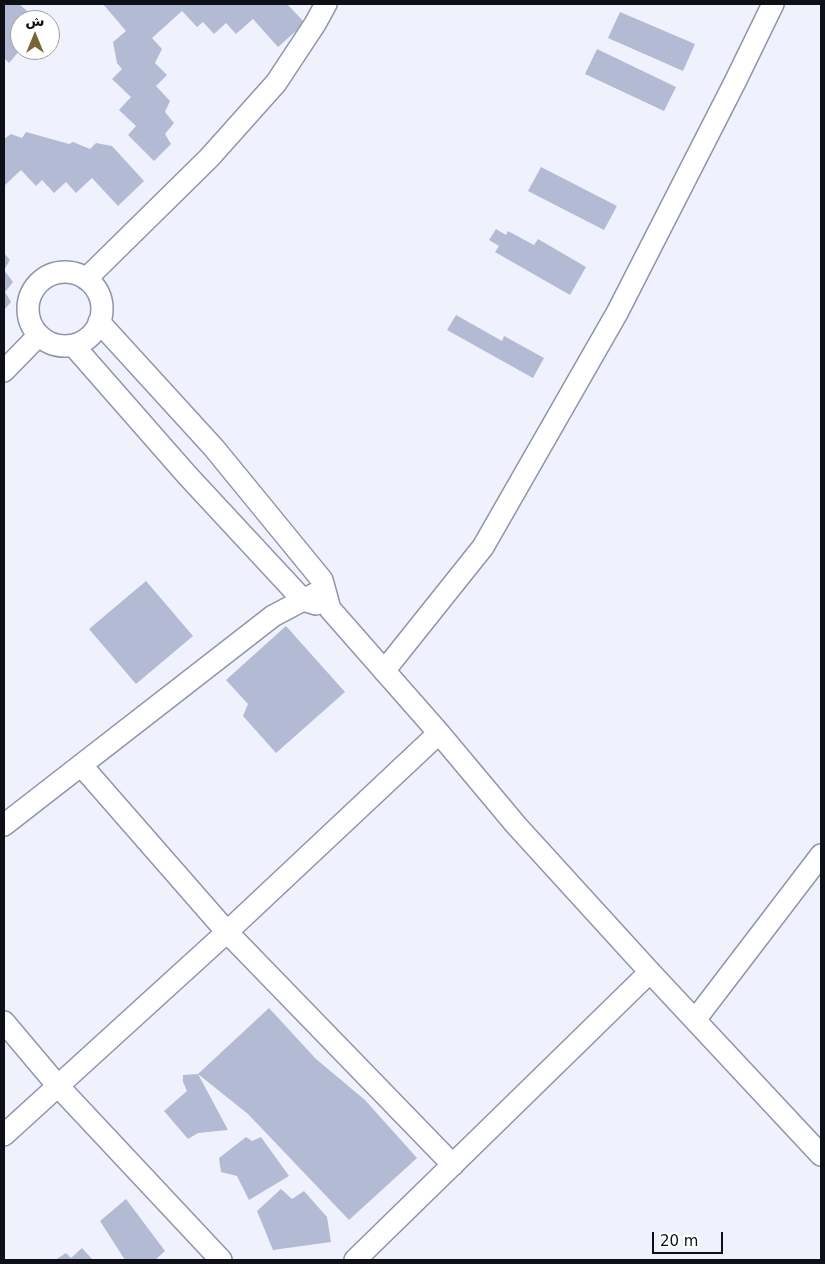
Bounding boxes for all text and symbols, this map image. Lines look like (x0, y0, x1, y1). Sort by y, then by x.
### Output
north arrow (10, 10, 60, 60)
text: ش (25, 13, 45, 29)
scale bar (655, 1222, 726, 1254)
text: 20 m (660, 1232, 698, 1250)

